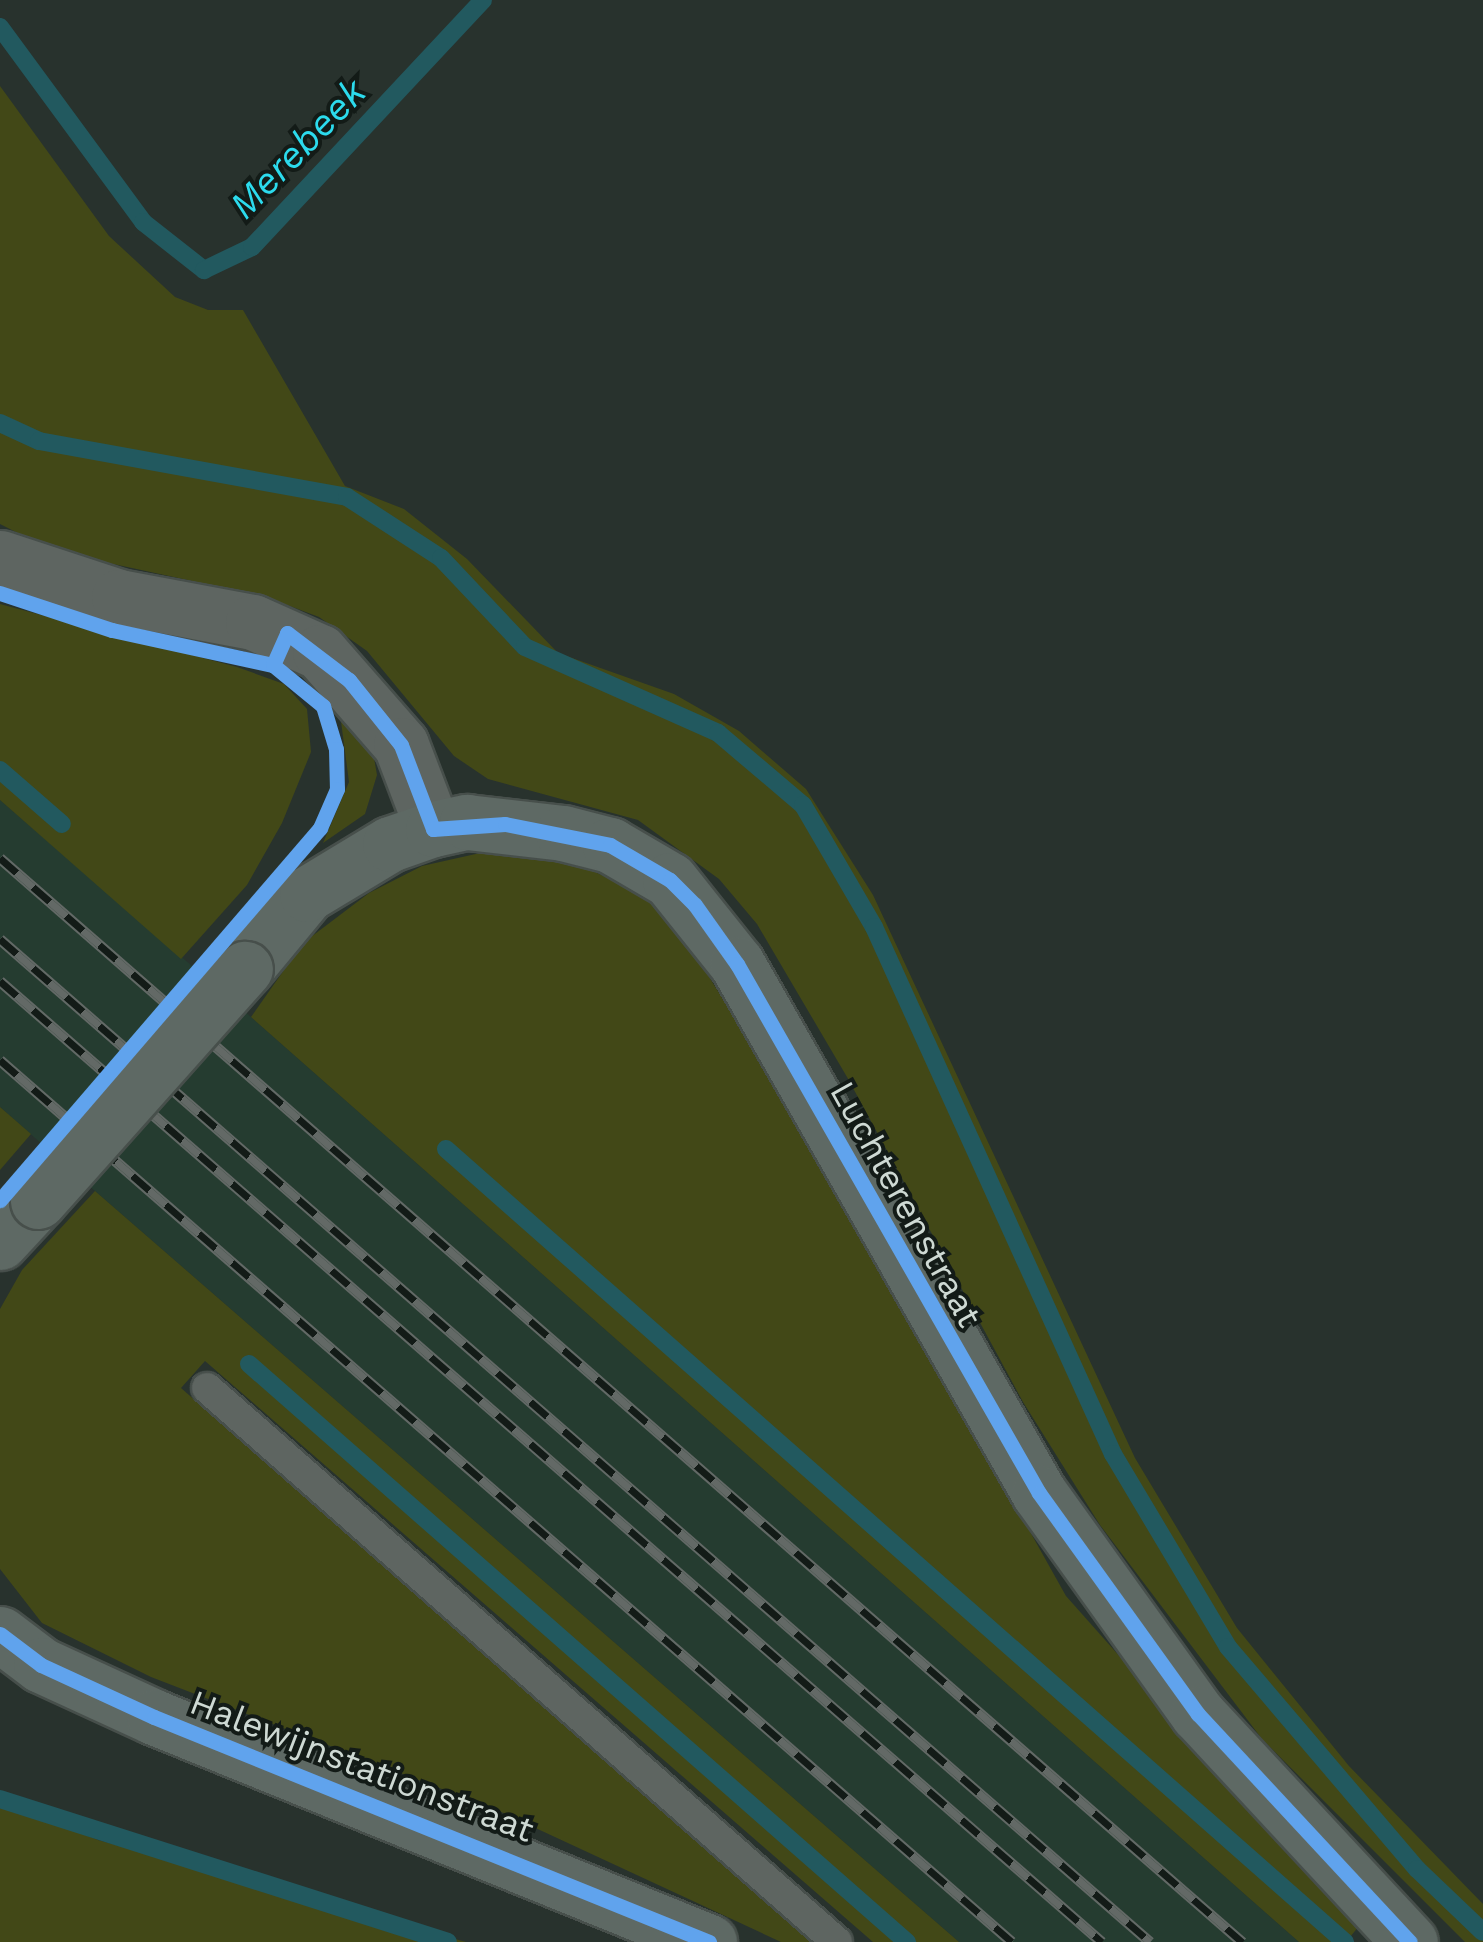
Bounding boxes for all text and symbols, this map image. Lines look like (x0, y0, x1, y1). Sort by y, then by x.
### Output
water label: Merebeek (220, 70, 376, 228)
street label: Luchterenstraat (821, 1074, 991, 1334)
street label: Halewijnstationstraat (184, 1681, 540, 1851)

